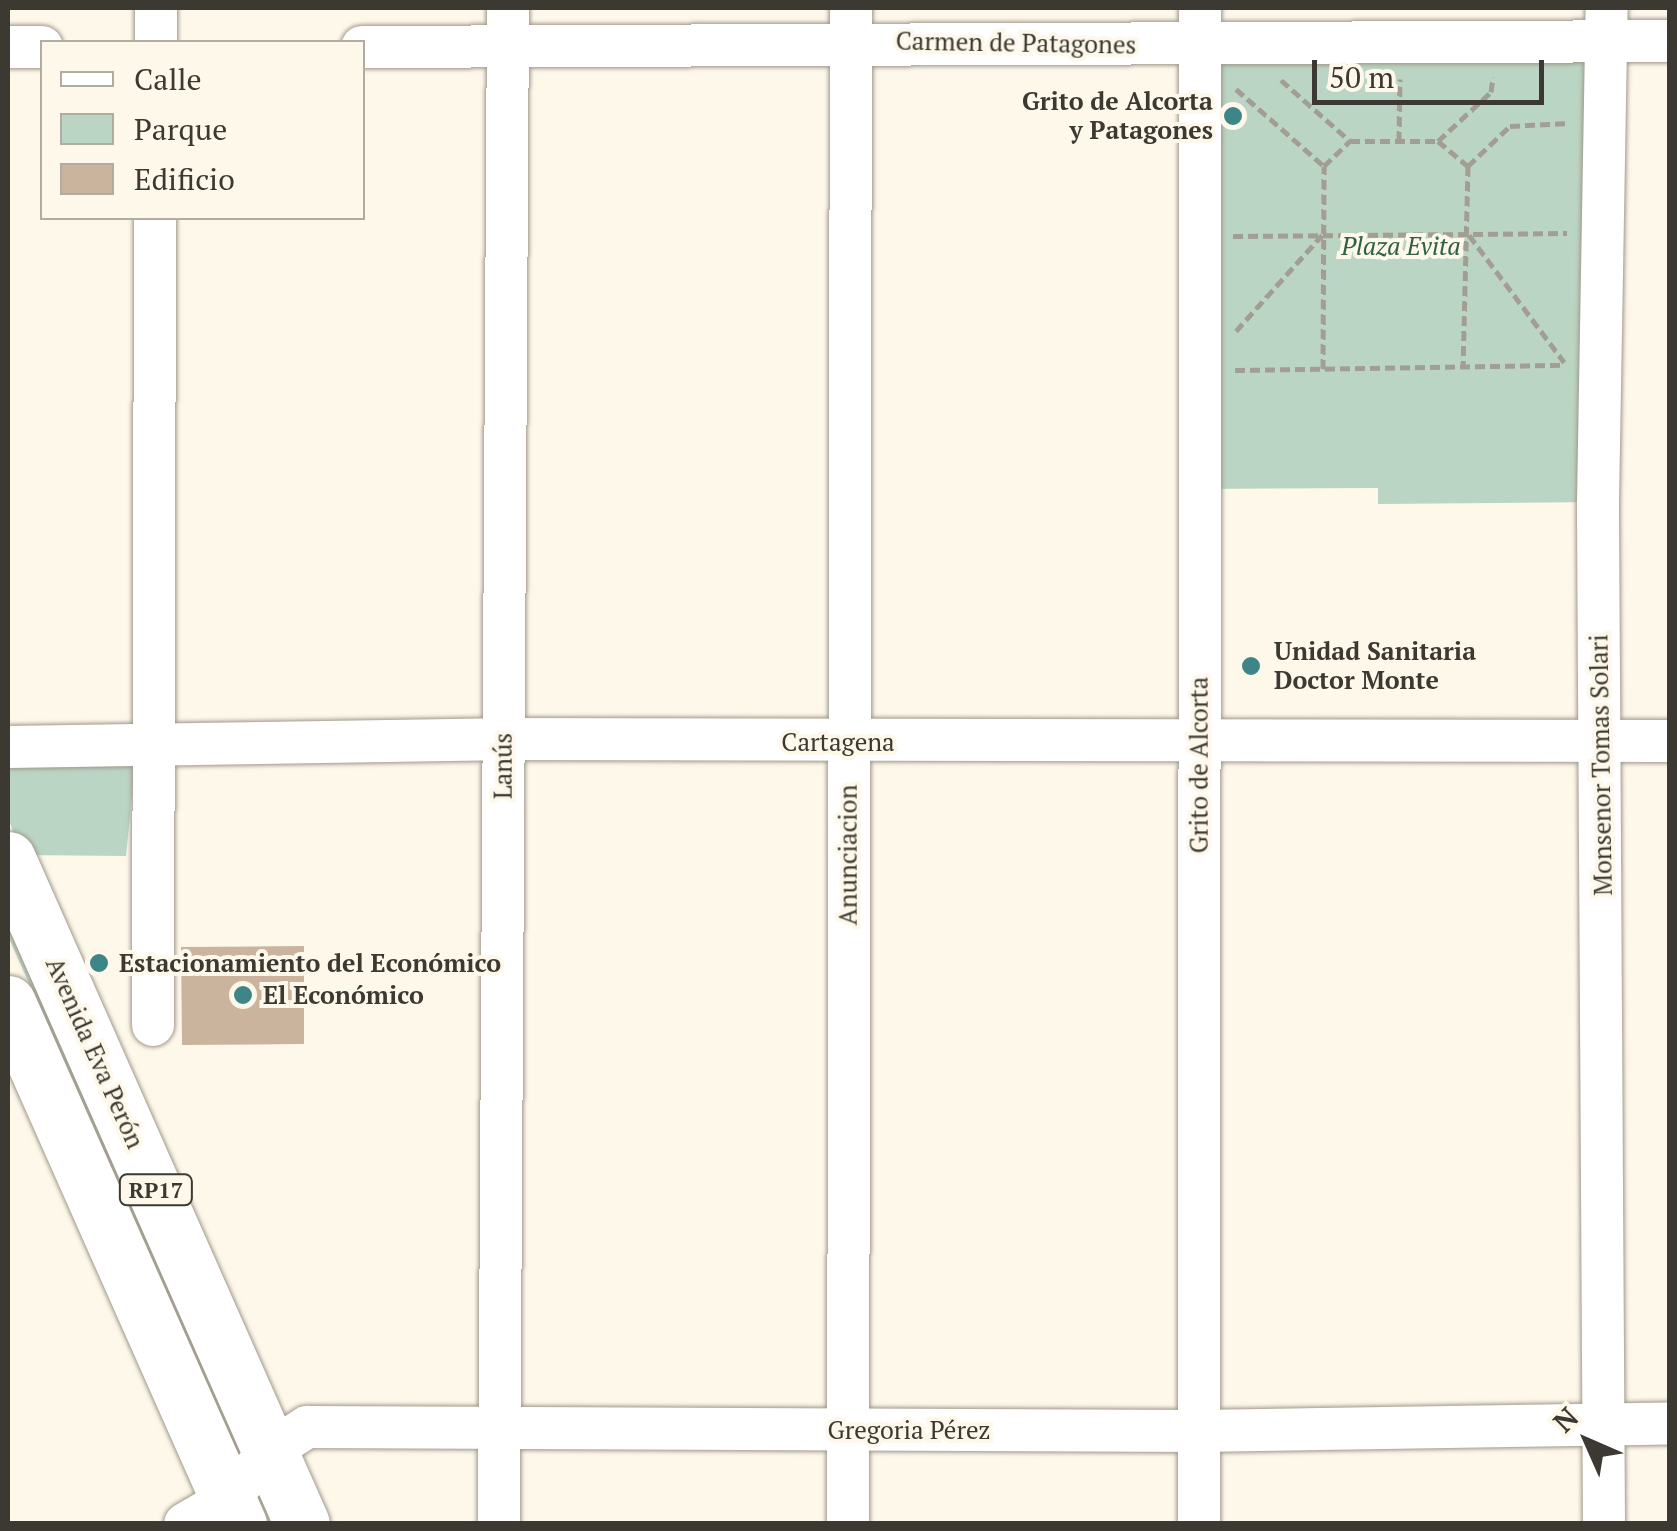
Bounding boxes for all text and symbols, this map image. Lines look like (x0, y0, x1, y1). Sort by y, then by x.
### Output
street label: Carmen de Patagones (895, 26, 1137, 60)
legend (40, 40, 365, 220)
scale bar (1317, 40, 1550, 102)
text: 50 m (1329, 57, 1394, 97)
text: Calle (134, 59, 202, 99)
place label: Grito de Alcorta y Patagones (1022, 87, 1213, 146)
marker: Grito de Alcorta y Patagones (1222, 105, 1244, 127)
text: Parque (134, 109, 227, 149)
text: Edificio (134, 159, 235, 199)
park label: Plaza Evita (1341, 231, 1461, 261)
street label: Monsenor Tomas Solari (1584, 634, 1618, 896)
place label: Unidad Sanitaria Doctor Monte (1274, 637, 1476, 696)
marker: Unidad Sanitaria Doctor Monte (1238, 653, 1264, 679)
street label: Grito de Alcorta (1184, 676, 1214, 854)
street label: Cartagena (781, 727, 895, 757)
street label: Lanús (488, 733, 518, 799)
street label: Anunciacion (833, 785, 863, 925)
place label: Estacionamiento del Económico (119, 948, 501, 978)
marker: Estacionamiento del Económico (88, 952, 110, 974)
street label: Avenida Eva Perón (39, 953, 151, 1153)
place label: El Económico (263, 980, 424, 1010)
marker: El Económico (232, 984, 254, 1006)
road number: RP17 (118, 1173, 194, 1207)
north arrow (1537, 1391, 1637, 1491)
text: N (1545, 1399, 1586, 1440)
street label: Gregoria Pérez (828, 1415, 990, 1445)

